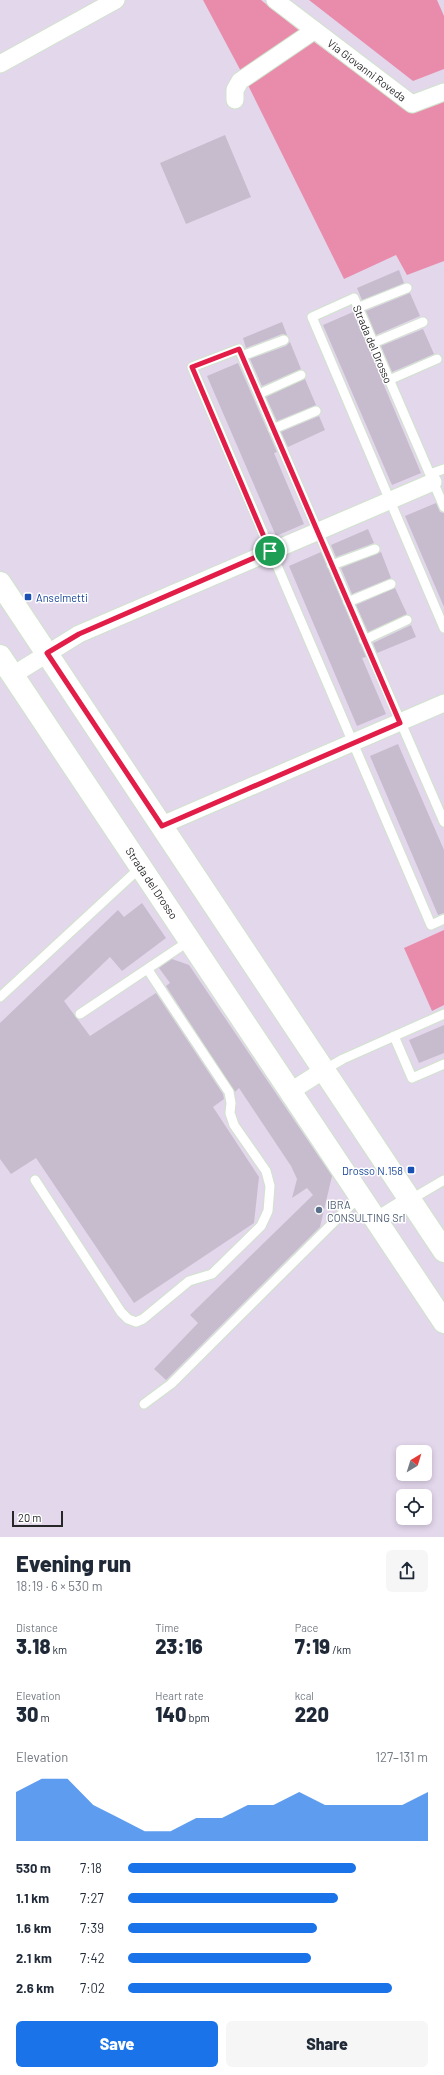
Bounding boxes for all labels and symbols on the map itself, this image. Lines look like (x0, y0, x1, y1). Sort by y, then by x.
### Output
street label: Via Giovanni Roveda (325, 36, 409, 104)
street label: Strada del Drosso (351, 303, 395, 385)
pin (253, 534, 287, 568)
place label: Anselmetti (36, 591, 88, 604)
marker: Anselmetti (23, 592, 33, 602)
street label: Strada del Drosso (123, 845, 181, 921)
place label: Drosso N.158 (342, 1164, 403, 1177)
marker: Drosso N.158 (406, 1165, 416, 1175)
place label: IBRA CONSULTING Srl (327, 1198, 405, 1224)
marker: IBRA CONSULTING Srl (314, 1205, 324, 1215)
north arrow (396, 1445, 432, 1481)
scale bar (12, 1509, 63, 1528)

